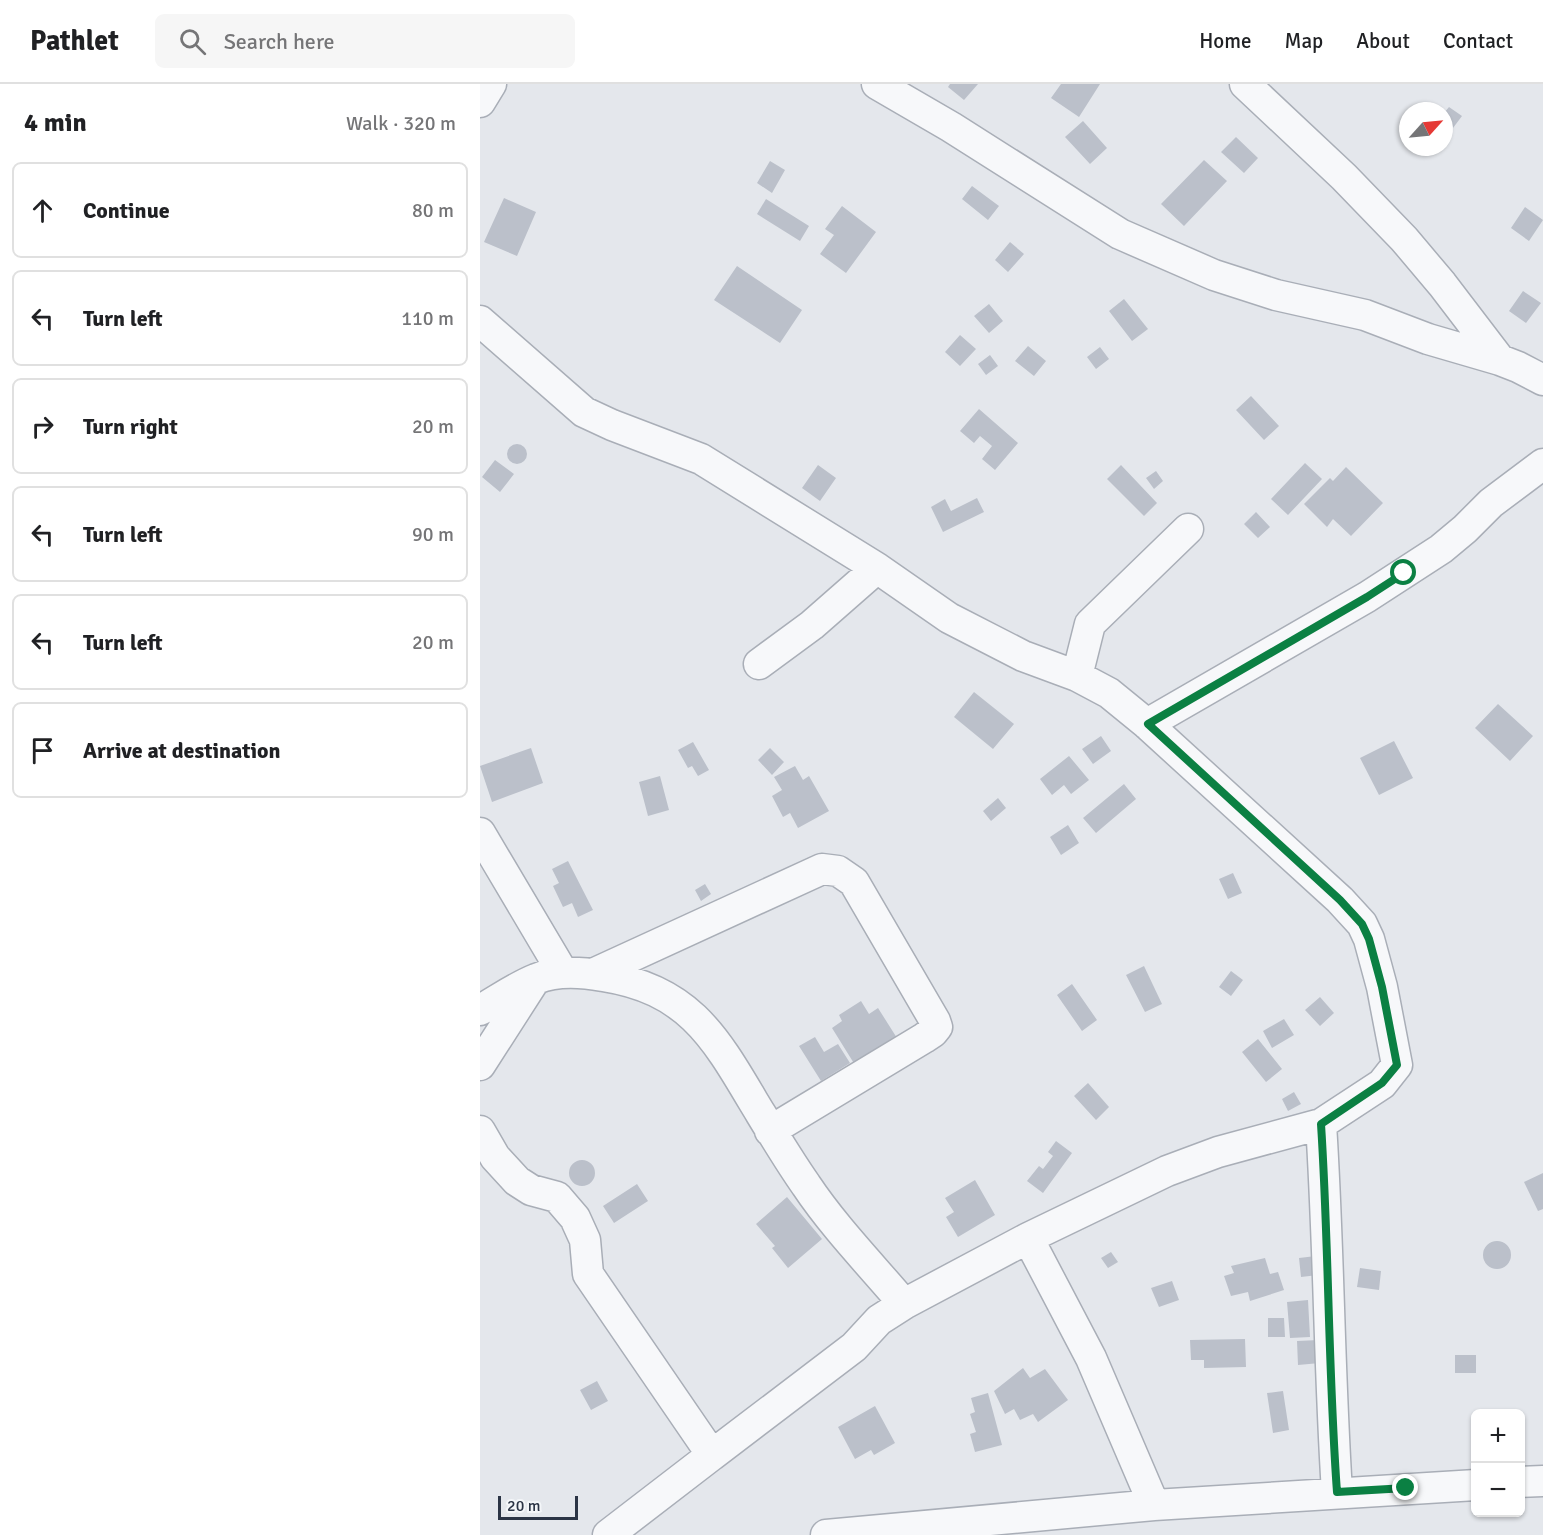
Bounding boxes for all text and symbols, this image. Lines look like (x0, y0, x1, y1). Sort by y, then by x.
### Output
search box (155, 14, 575, 68)
text: Pathlet (30, 24, 119, 58)
icon: search (176, 25, 209, 58)
text: Search here (224, 28, 335, 55)
text: Home (1199, 28, 1252, 54)
text: Map (1285, 28, 1323, 54)
text: About (1356, 28, 1410, 54)
text: Contact (1443, 28, 1513, 54)
north arrow (1399, 102, 1453, 156)
text: 4 min (24, 107, 87, 139)
text: Walk · 320 m (346, 111, 456, 136)
icon: ahead (26, 194, 59, 227)
text: Continue (83, 197, 170, 224)
text: 80 m (412, 198, 454, 223)
icon: left (26, 302, 59, 335)
text: Turn left (83, 305, 163, 332)
text: 110 m (401, 306, 454, 331)
icon: right (26, 410, 59, 443)
text: Turn right (83, 413, 178, 440)
text: 20 m (412, 414, 454, 439)
icon: left (26, 518, 59, 551)
text: Turn left (83, 521, 163, 548)
text: 90 m (412, 522, 454, 547)
route start (1390, 559, 1416, 585)
icon: left (26, 626, 59, 659)
text: Turn left (83, 629, 163, 656)
text: 20 m (412, 630, 454, 655)
icon: arrive (26, 734, 59, 767)
text: Arrive at destination (83, 737, 280, 764)
map controls (1471, 1409, 1525, 1517)
button: + (1471, 1409, 1525, 1463)
button: − (1471, 1463, 1525, 1517)
route end (1392, 1474, 1418, 1500)
scale bar (498, 1493, 578, 1520)
text: 20 m (507, 1496, 541, 1516)

